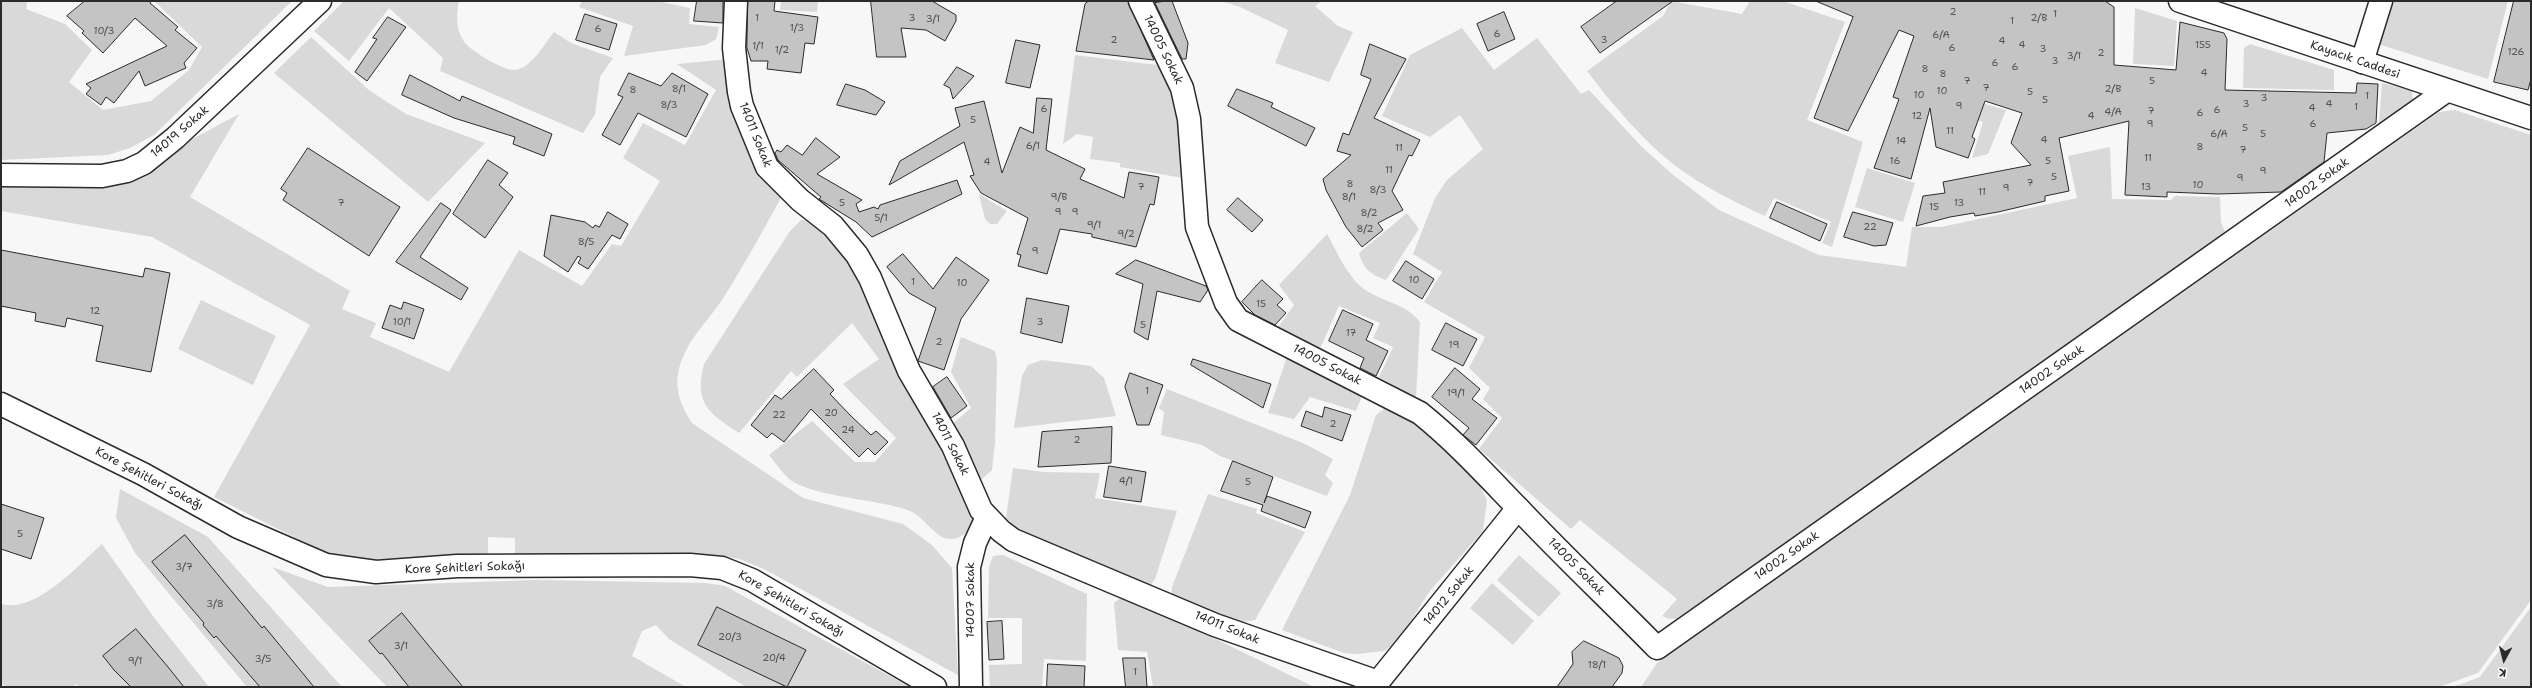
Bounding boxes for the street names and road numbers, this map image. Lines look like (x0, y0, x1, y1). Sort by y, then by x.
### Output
street label: 14005 Sokak (1140, 13, 1186, 87)
street label: Kayacık Caddesi (2308, 38, 2402, 82)
street label: 14011 Sokak (735, 100, 775, 170)
street label: 14019 Sokak (148, 103, 212, 161)
street label: 14002 Sokak (2282, 155, 2352, 211)
street label: 14005 Sokak (1290, 341, 1364, 389)
street label: 14002 Sokak (2017, 342, 2087, 398)
street label: 14011 Sokak (928, 410, 972, 478)
street label: Kore Şehitleri Sokağı (93, 444, 205, 514)
street label: 14002 Sokak (1752, 528, 1822, 584)
street label: 14005 Sokak (1544, 535, 1608, 599)
street label: Kore Şehitleri Sokağı (405, 559, 525, 577)
street label: 14007 Sokak (964, 562, 978, 638)
street label: 14012 Sokak (1421, 563, 1477, 629)
street label: Kore Şehitleri Sokağı (735, 568, 847, 640)
street label: 14011 Sokak (1192, 608, 1262, 648)

